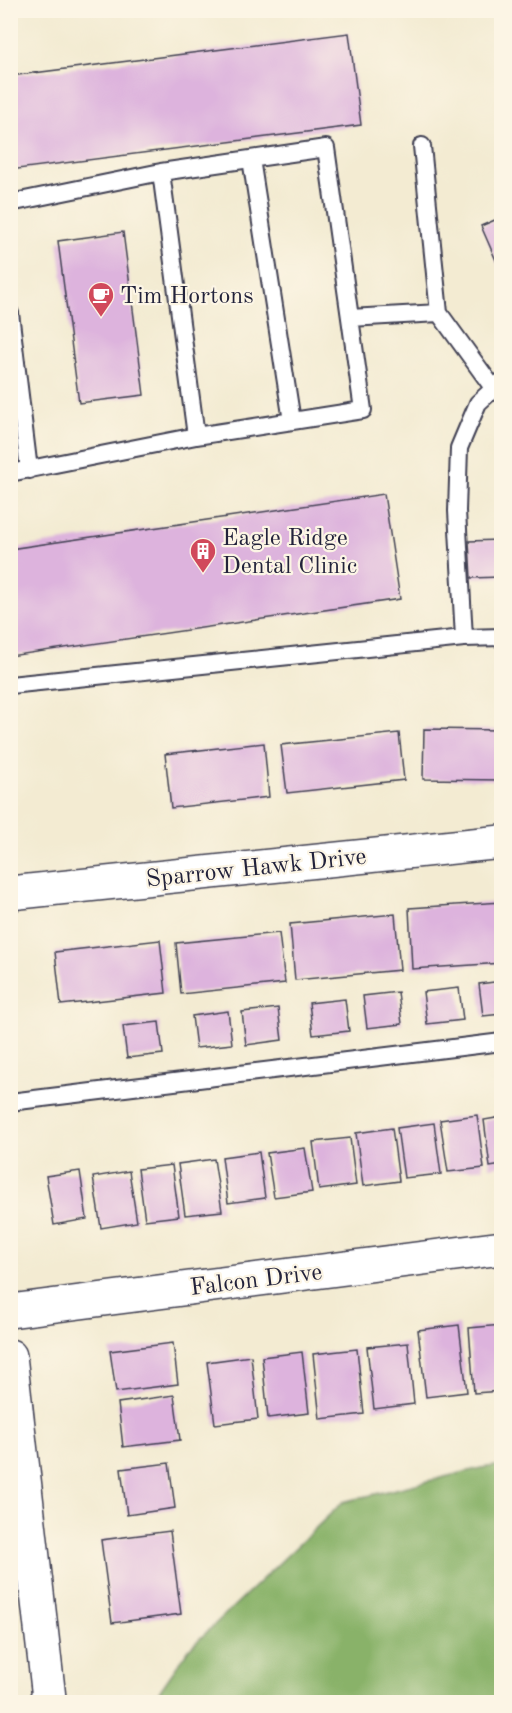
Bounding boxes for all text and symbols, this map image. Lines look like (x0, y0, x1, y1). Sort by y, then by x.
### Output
cafe icon: Tim Hortons (86, 280, 116, 318)
place label: Tim Hortons (120, 285, 254, 309)
place label: Eagle Ridge Dental Clinic (222, 527, 357, 579)
building icon: Eagle Ridge Dental Clinic (188, 536, 218, 574)
street label: Sparrow Hawk Drive (145, 845, 368, 892)
street label: Falcon Drive (189, 1261, 324, 1301)

